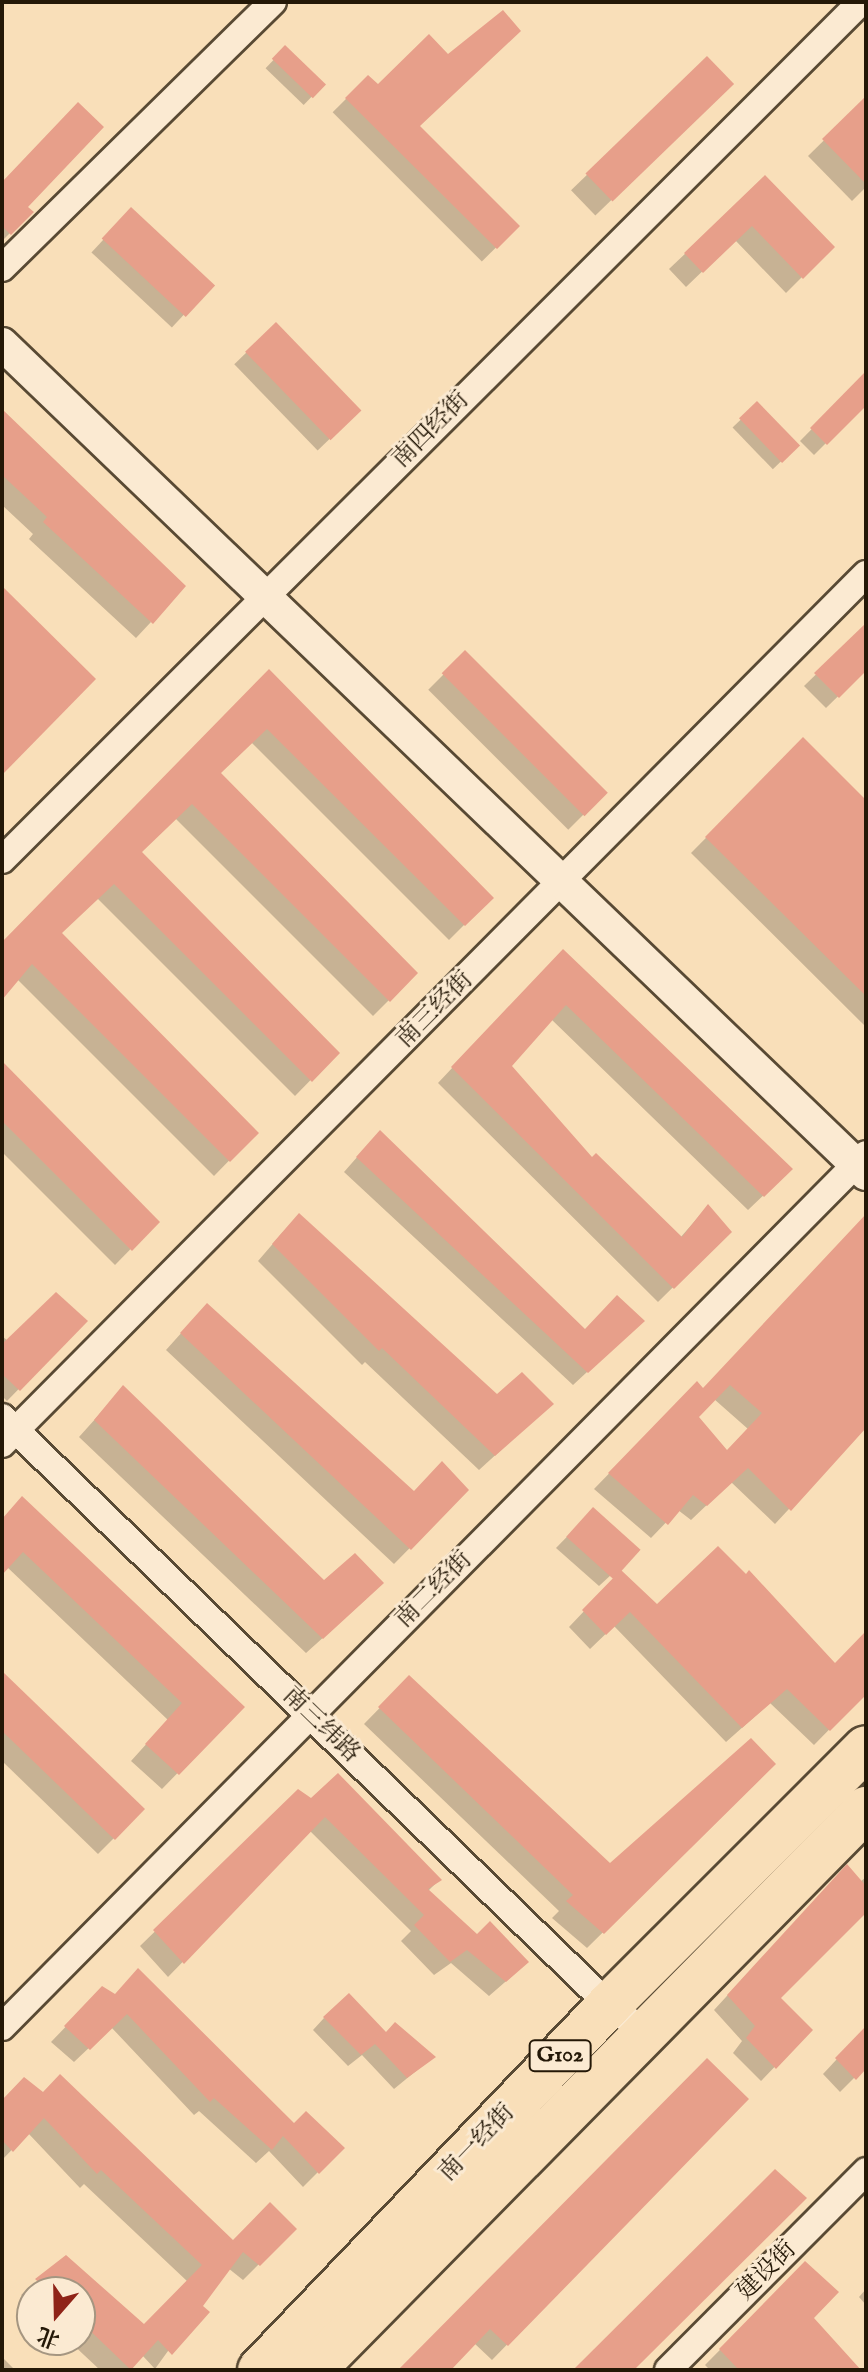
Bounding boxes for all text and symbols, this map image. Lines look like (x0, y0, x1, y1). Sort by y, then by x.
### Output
street label: 南四经街 (387, 386, 475, 474)
street label: 南三经街 (391, 966, 479, 1054)
street label: 南二经街 (390, 1546, 478, 1634)
street label: 南三纬路 (276, 1681, 366, 1769)
road number: G102 (528, 2038, 592, 2074)
street label: 南一经街 (433, 2098, 521, 2188)
street label: 建设街 (731, 2235, 803, 2307)
north arrow (16, 2276, 96, 2356)
text: 北 (33, 2320, 64, 2354)

